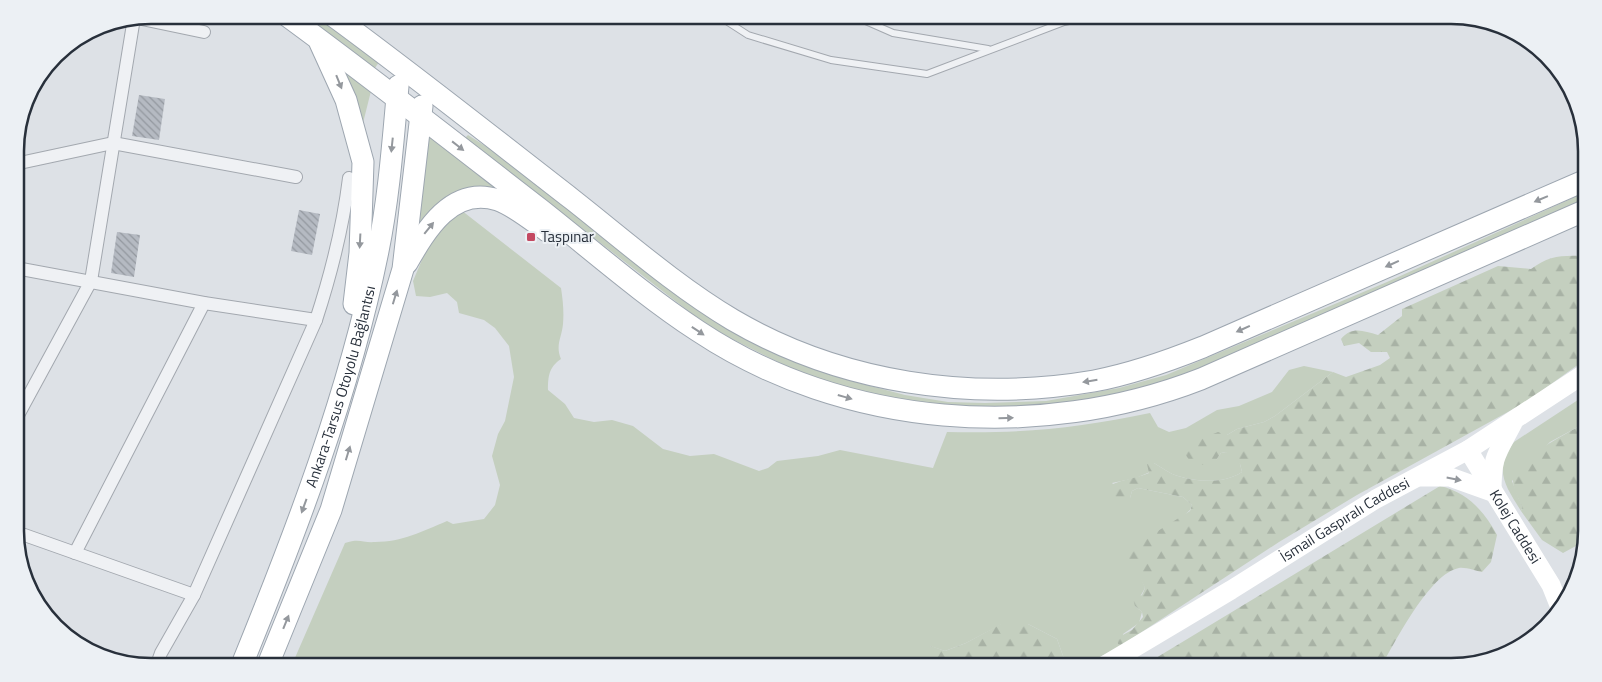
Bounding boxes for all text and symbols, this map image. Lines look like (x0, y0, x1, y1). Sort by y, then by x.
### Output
one-way arrow (336, 75, 344, 90)
one-way arrow (388, 138, 396, 154)
one-way arrow (451, 141, 465, 151)
one-way arrow (1534, 196, 1548, 204)
one-way arrow (423, 222, 434, 235)
place label: Taşpınar (541, 225, 594, 248)
marker: Taşpınar (525, 231, 537, 243)
one-way arrow (356, 234, 364, 250)
one-way arrow (1385, 261, 1399, 269)
street label: Ankara-Tarsus Otoyolu Bağlantısı (299, 283, 381, 490)
one-way arrow (391, 290, 399, 305)
one-way arrow (691, 326, 705, 336)
one-way arrow (1236, 326, 1250, 334)
one-way arrow (1081, 377, 1097, 385)
one-way arrow (838, 394, 853, 402)
one-way arrow (998, 414, 1014, 422)
one-way arrow (344, 445, 352, 460)
street label: İsmail Gaspıralı Caddesi (1275, 471, 1413, 568)
one-way arrow (1447, 475, 1463, 483)
street label: Kolej Caddesi (1484, 485, 1547, 568)
one-way arrow (300, 499, 308, 514)
one-way arrow (282, 615, 290, 629)

